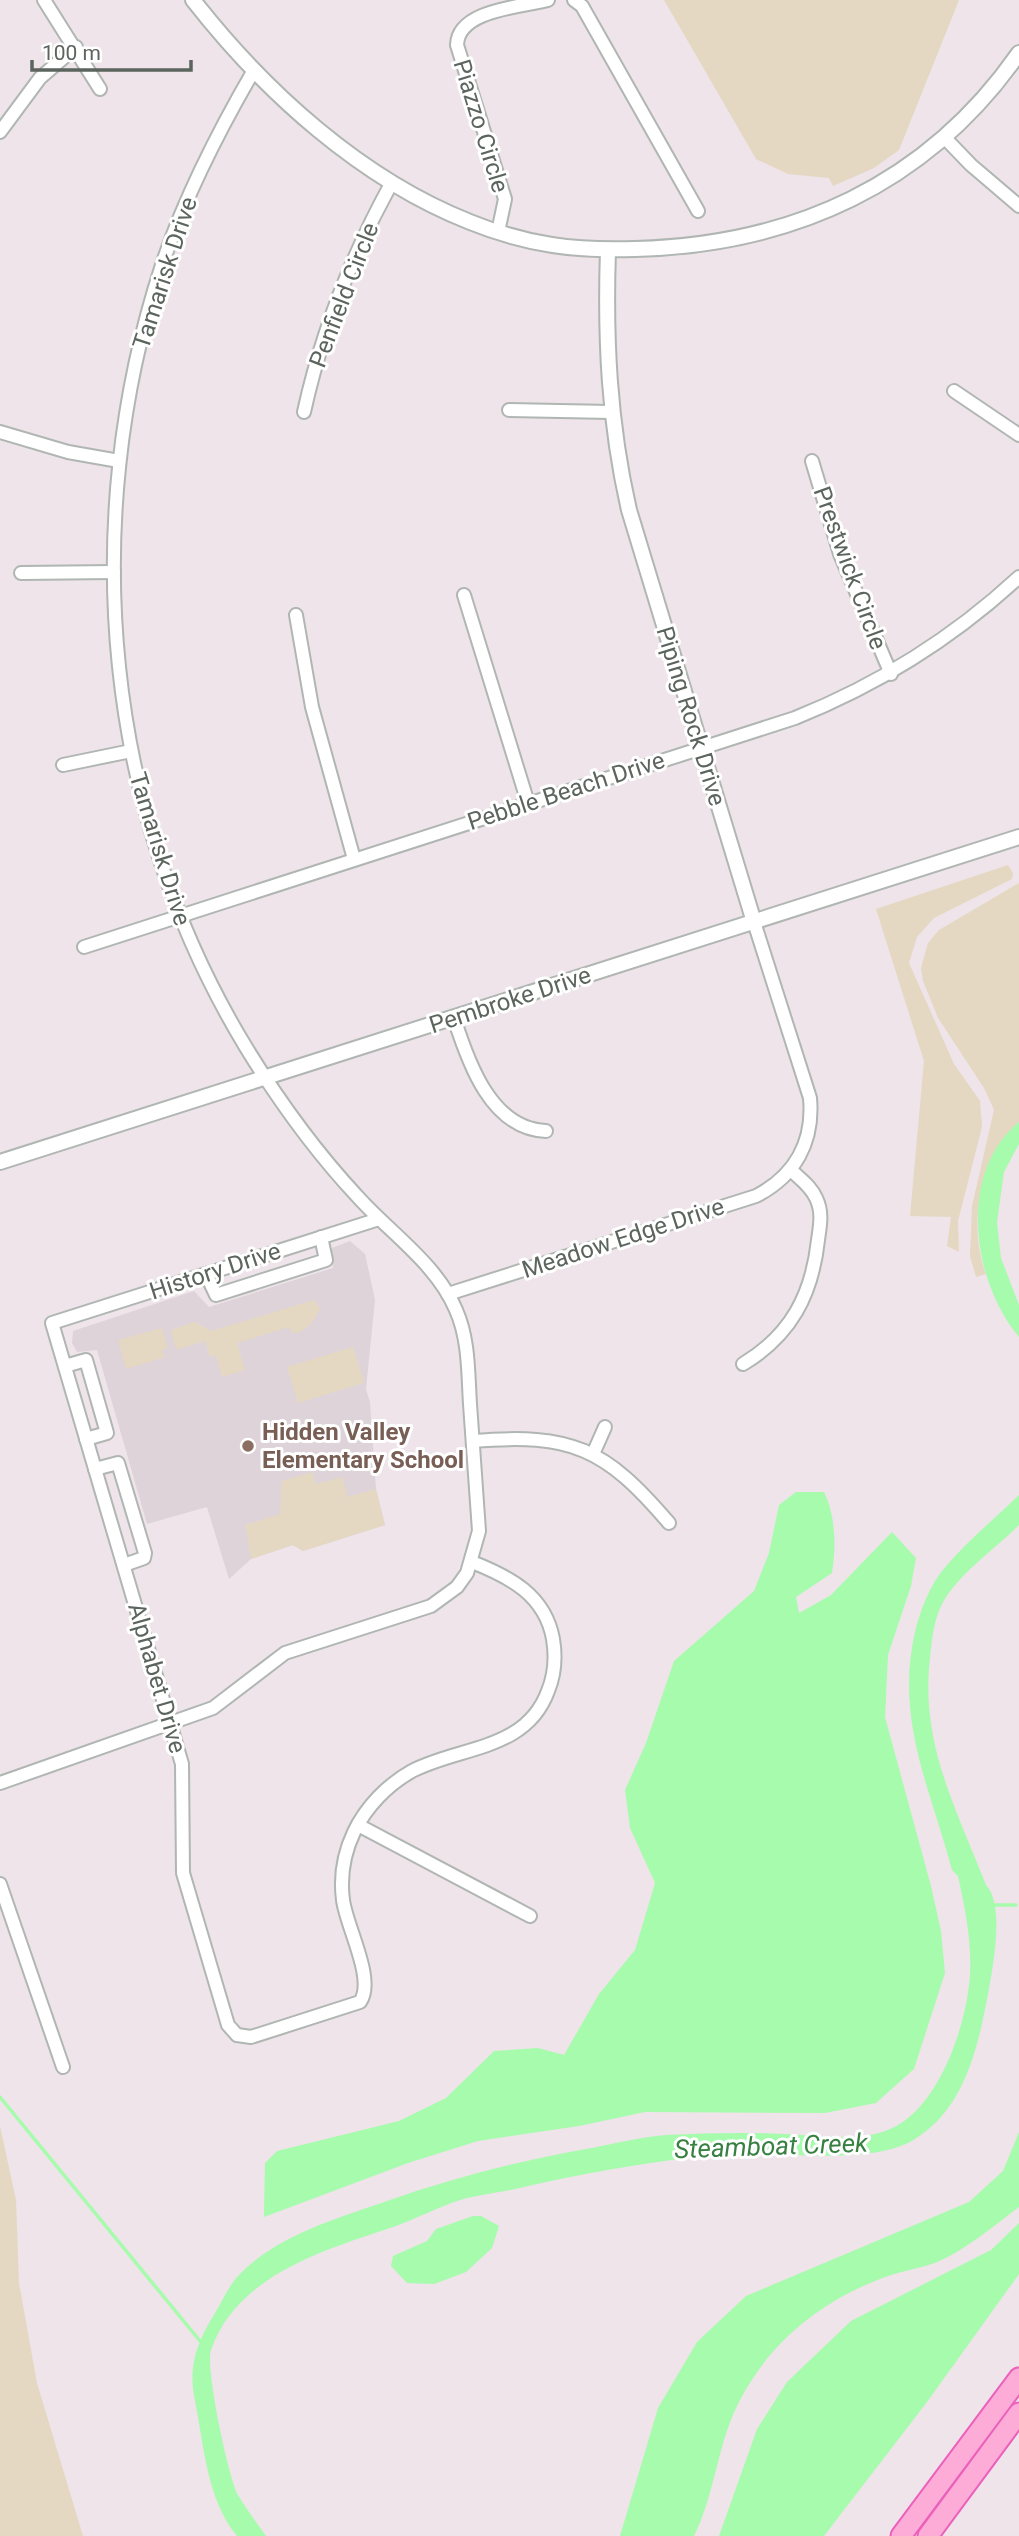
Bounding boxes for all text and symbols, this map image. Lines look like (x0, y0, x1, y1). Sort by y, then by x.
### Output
scale bar (32, 28, 191, 72)
text: 100 m (42, 41, 101, 65)
street label: Piazzo Circle (447, 56, 515, 196)
street label: Tamarisk Drive (127, 193, 203, 353)
street label: Penfield Circle (304, 219, 384, 371)
street label: Prestwick Circle (808, 483, 892, 653)
street label: Piping Rock Drive (650, 623, 732, 809)
street label: Pebble Beach Drive (464, 746, 668, 836)
street label: Tamarisk Drive (123, 769, 197, 929)
street label: Pembroke Drive (426, 961, 594, 1039)
street label: Meadow Edge Drive (518, 1192, 728, 1284)
street label: History Drive (146, 1237, 284, 1305)
place label: Hidden Valley Elementary School (262, 1418, 464, 1474)
marker: Hidden Valley Elementary School (240, 1438, 256, 1454)
street label: Alphabet Drive (122, 1600, 192, 1756)
water label: Steamboat Creek (674, 2128, 869, 2164)

